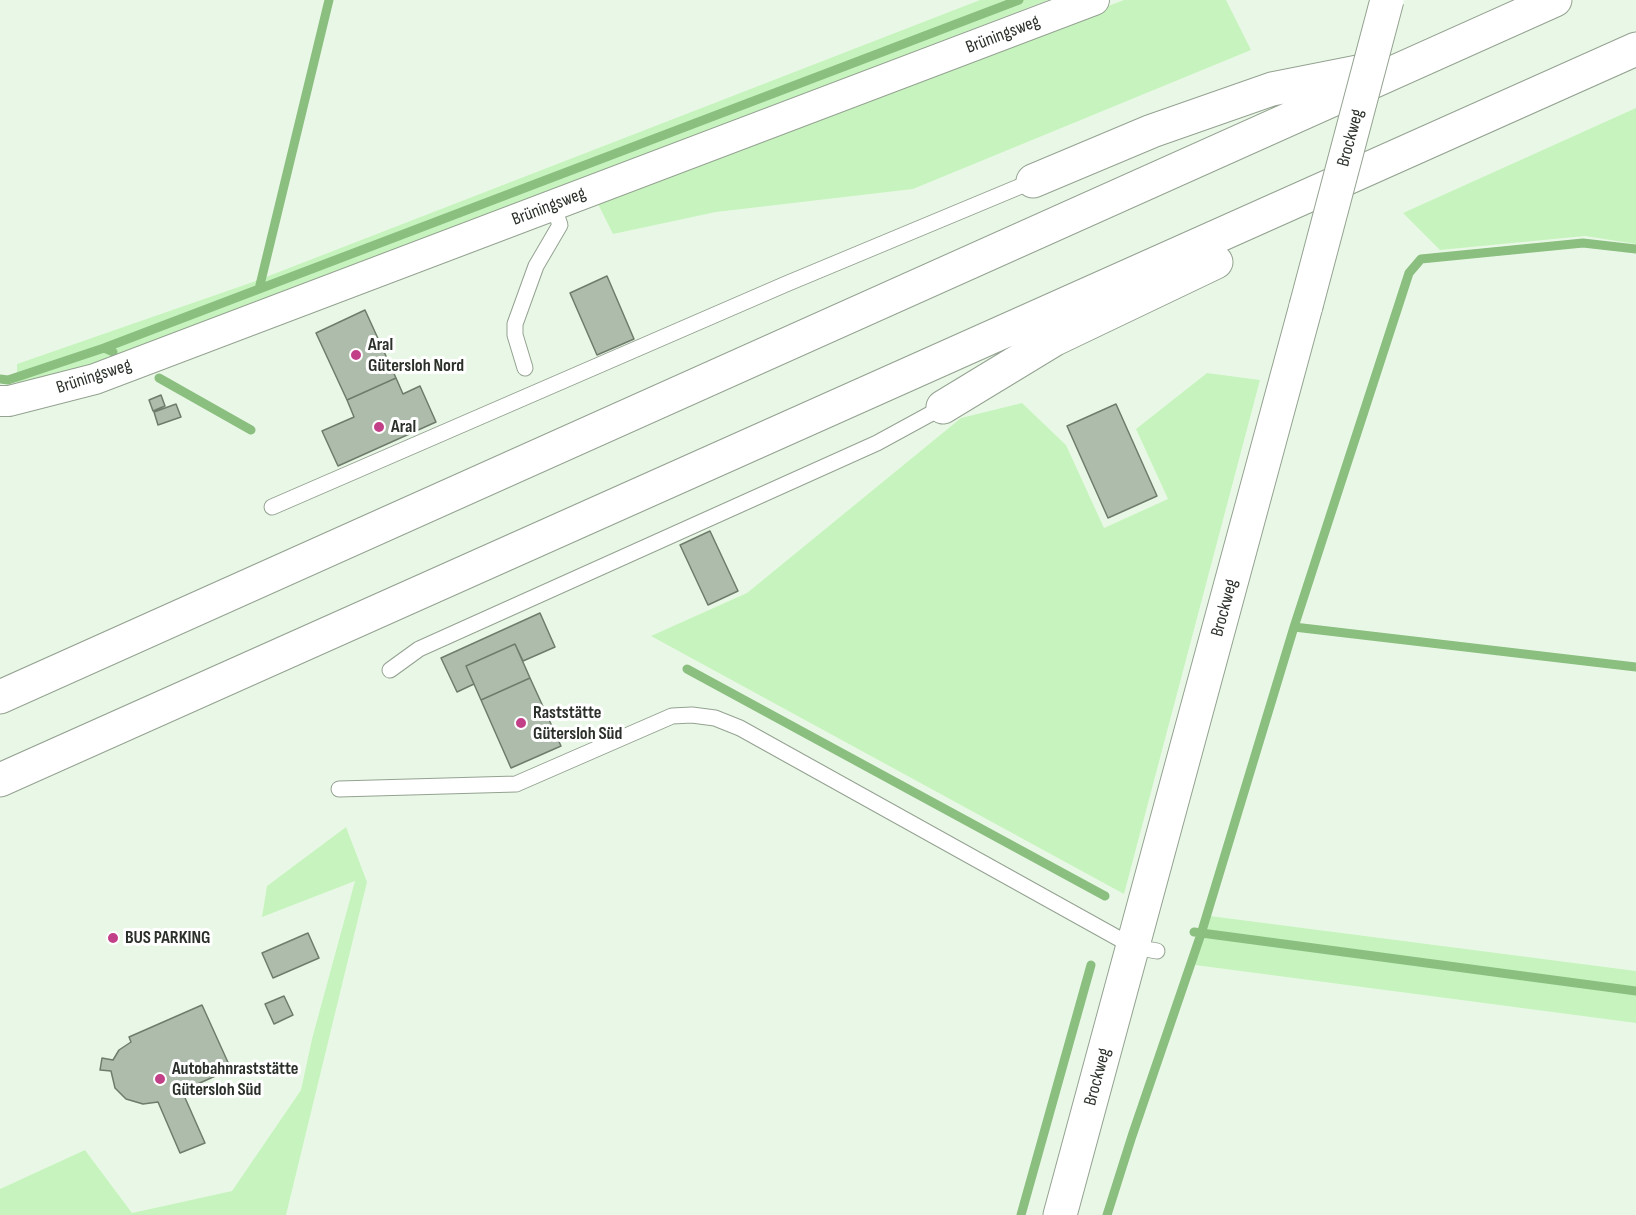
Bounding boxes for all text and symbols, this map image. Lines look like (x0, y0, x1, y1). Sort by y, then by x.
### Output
street label: Brüningsweg (963, 11, 1043, 59)
street label: Brockweg (1333, 107, 1369, 169)
street label: Brüningsweg (509, 183, 589, 231)
place label: Aral Gütersloh Nord (368, 334, 464, 376)
marker: Aral Gütersloh Nord (349, 348, 363, 362)
street label: Brüningsweg (54, 355, 134, 399)
place label: Aral (391, 416, 416, 438)
marker: Aral (372, 420, 386, 434)
street label: Brockweg (1207, 577, 1243, 639)
place label: Raststätte Gütersloh Süd (533, 702, 622, 744)
marker: Raststätte Gütersloh Süd (514, 716, 528, 730)
place label: BUS PARKING (125, 927, 211, 949)
marker: BUS PARKING (106, 931, 120, 945)
street label: Brockweg (1080, 1046, 1116, 1108)
place label: Autobahnraststätte Gütersloh Süd (172, 1058, 298, 1100)
marker: Autobahnraststätte Gütersloh Süd (153, 1072, 167, 1086)

